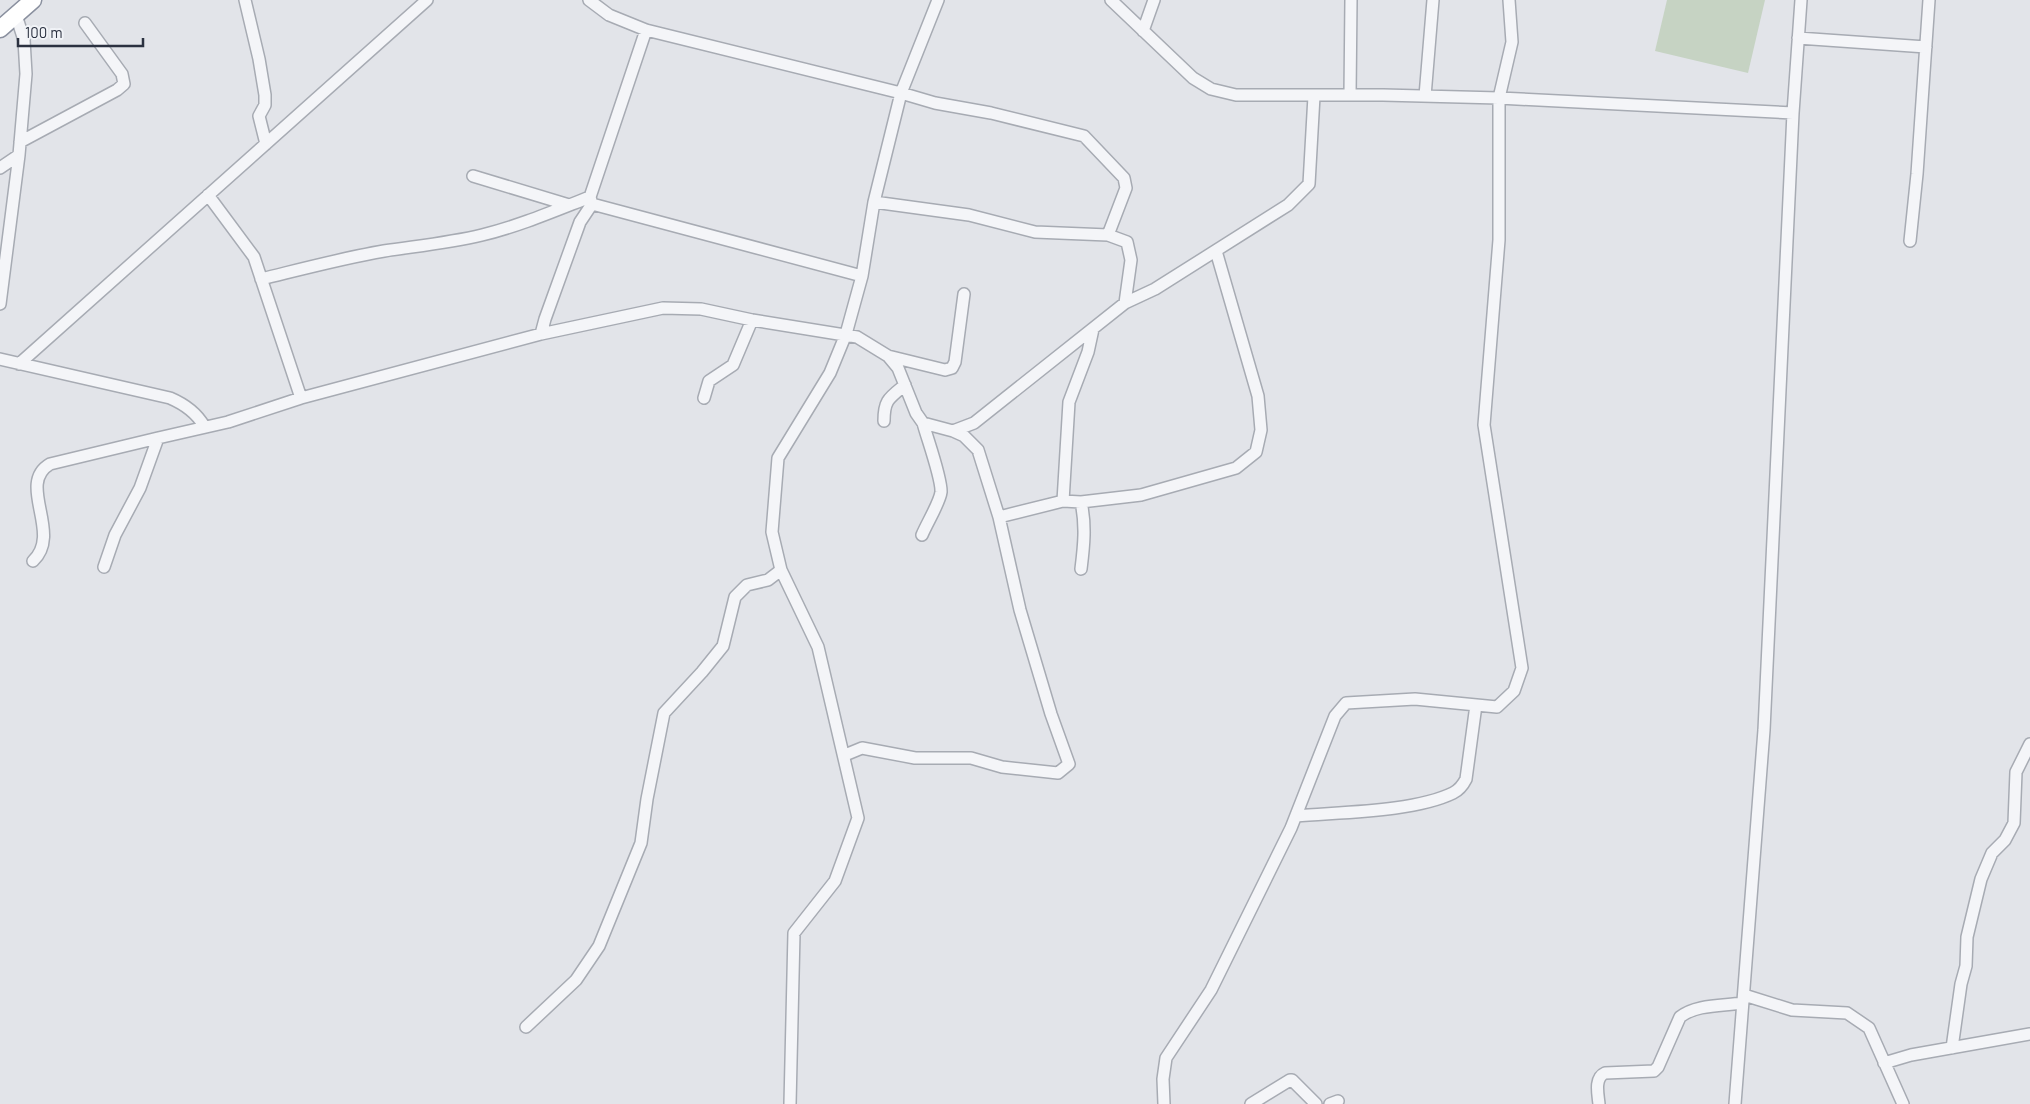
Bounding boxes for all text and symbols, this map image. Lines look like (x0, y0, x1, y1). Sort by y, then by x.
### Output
scale bar (18, 15, 142, 47)
text: 100 m (25, 23, 63, 41)

